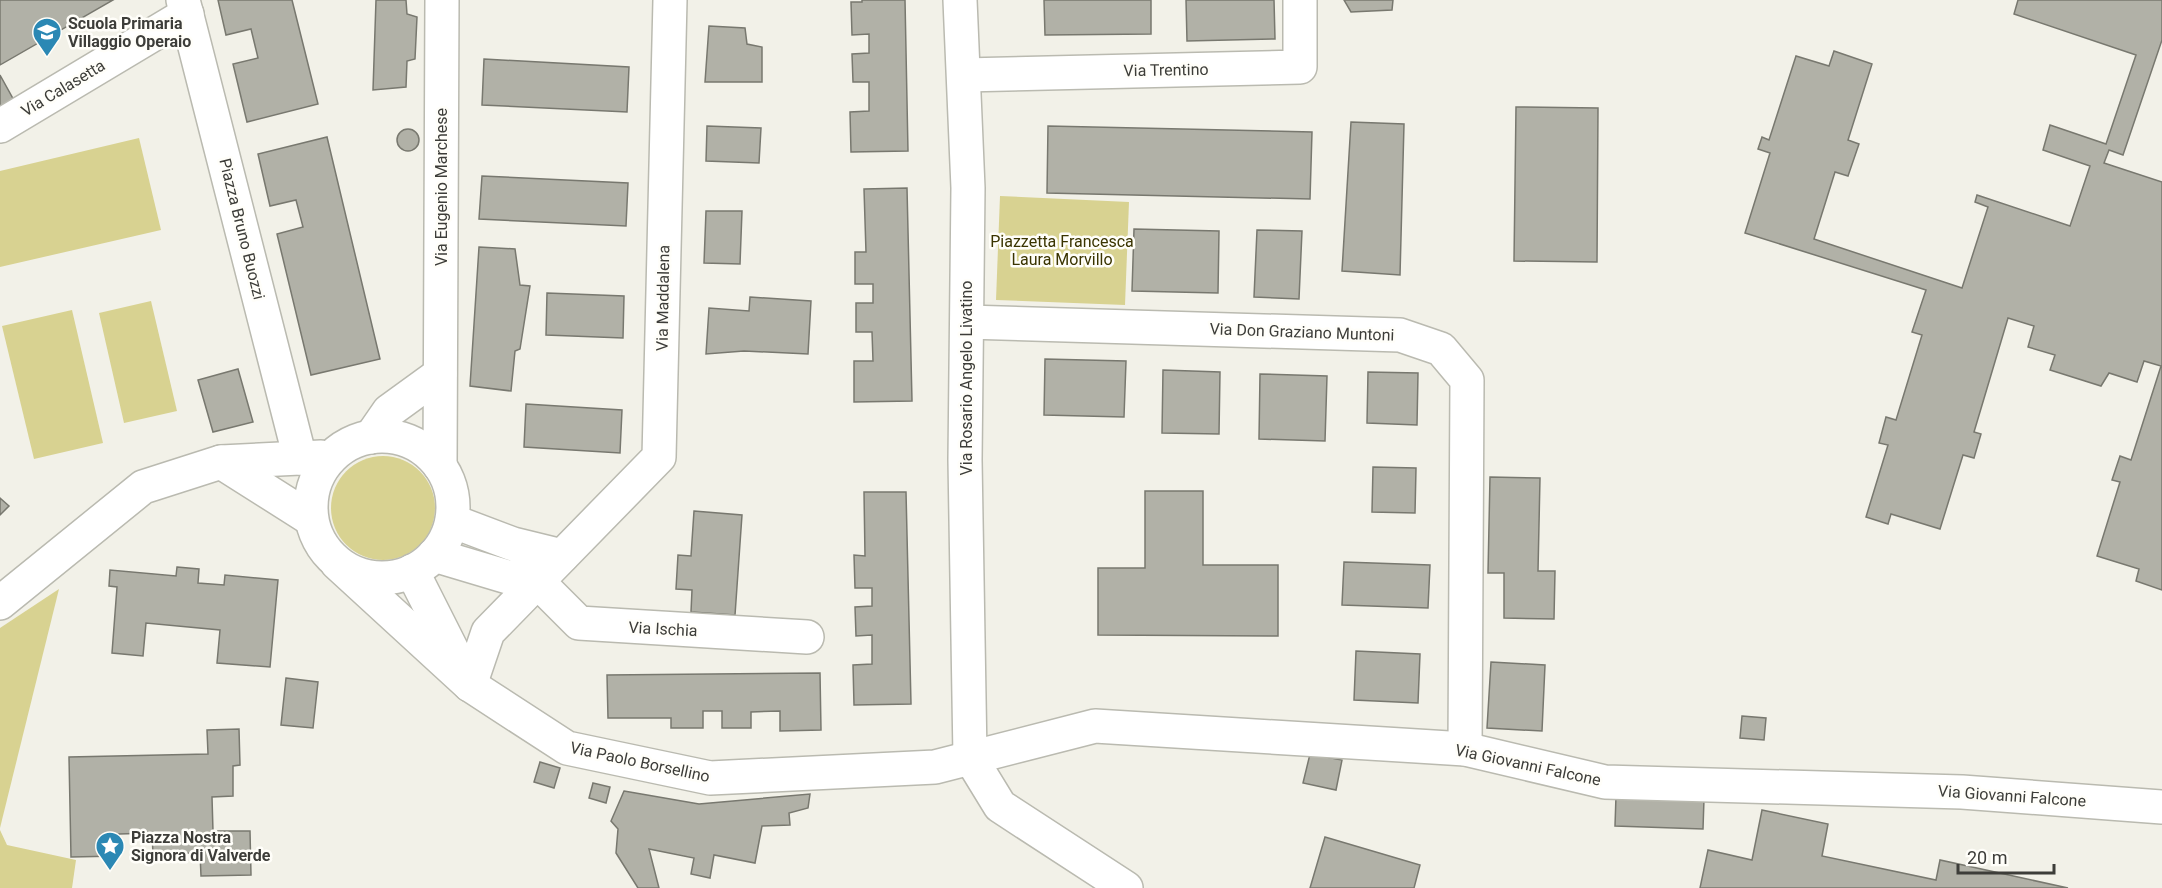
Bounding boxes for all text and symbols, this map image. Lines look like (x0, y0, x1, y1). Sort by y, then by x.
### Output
place label: Scuola Primaria Villaggio Operaio (68, 14, 191, 51)
school or university icon: Scuola Primaria Villaggio Operaio (31, 16, 63, 58)
street label: Via Calasetta (18, 56, 108, 120)
street label: Via Trentino (1123, 60, 1209, 80)
street label: Via Eugenio Marchese (432, 108, 451, 266)
street label: Piazza Bruno Buozzi (215, 156, 269, 302)
park label: Piazzetta Francesca Laura Morvillo (990, 232, 1134, 269)
street label: Via Maddalena (653, 245, 673, 351)
street label: Via Rosario Angelo Livatino (957, 281, 976, 475)
street label: Via Don Graziano Muntoni (1209, 319, 1395, 345)
street label: Via Ischia (628, 618, 698, 640)
street label: Via Paolo Borsellino (568, 738, 712, 786)
street label: Via Giovanni Falcone (1453, 740, 1603, 790)
street label: Via Giovanni Falcone (1937, 781, 2087, 811)
place label: Piazza Nostra Signora di Valverde (131, 828, 271, 865)
place icon: Piazza Nostra Signora di Valverde (94, 830, 126, 872)
scale bar (1958, 837, 2054, 875)
text: 20 m (1967, 847, 2007, 868)

